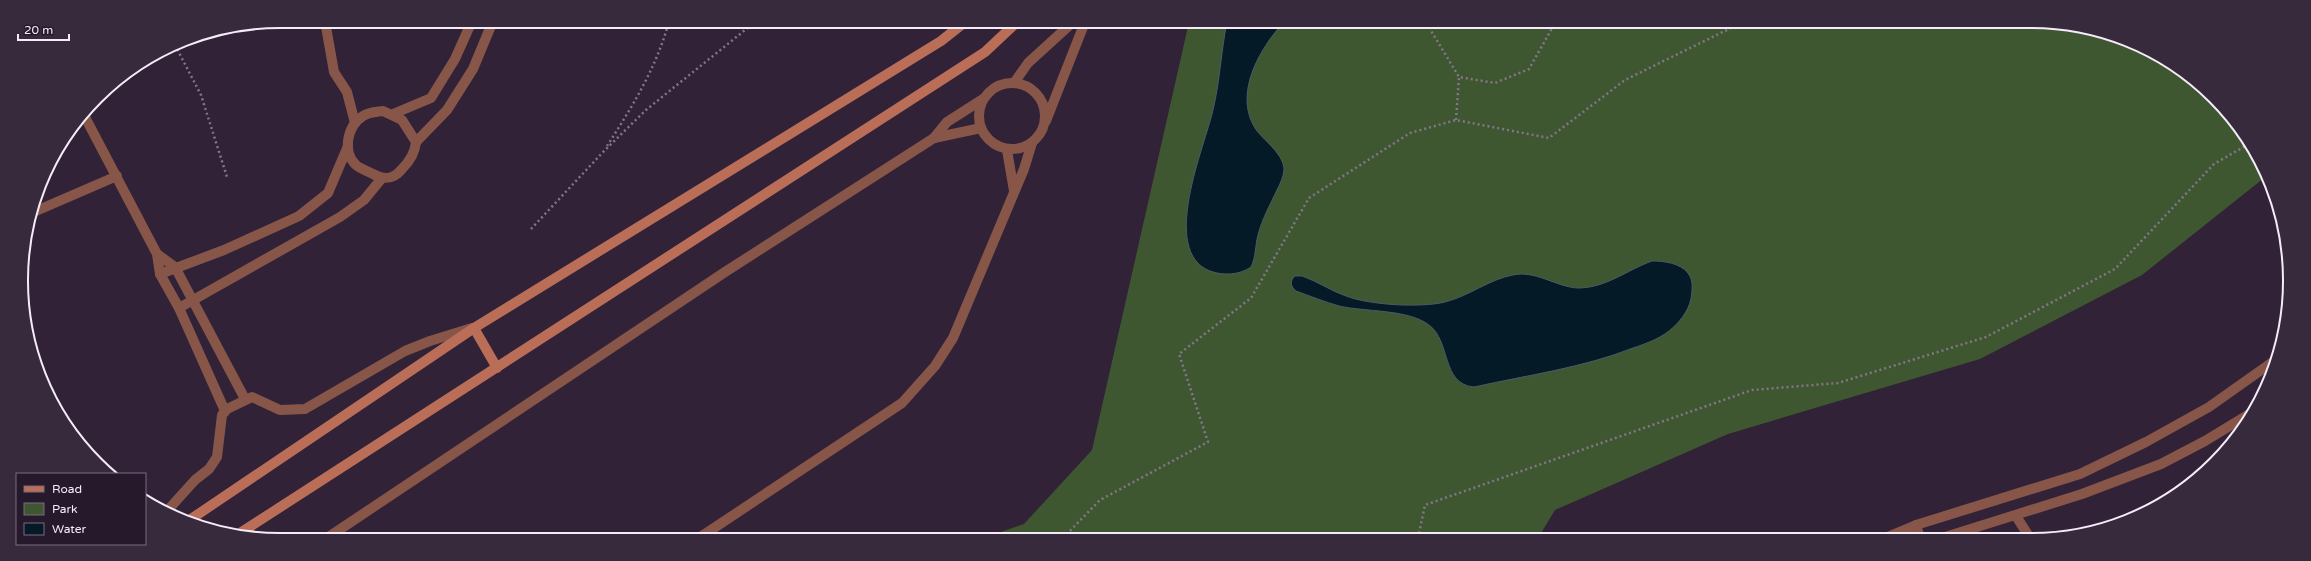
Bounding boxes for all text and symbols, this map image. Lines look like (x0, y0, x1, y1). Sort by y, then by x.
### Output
scale bar (18, 16, 69, 42)
text: 20 m (24, 23, 53, 37)
legend (16, 473, 146, 545)
text: Road (52, 482, 82, 496)
text: Park (52, 502, 78, 516)
text: Water (52, 522, 87, 536)

